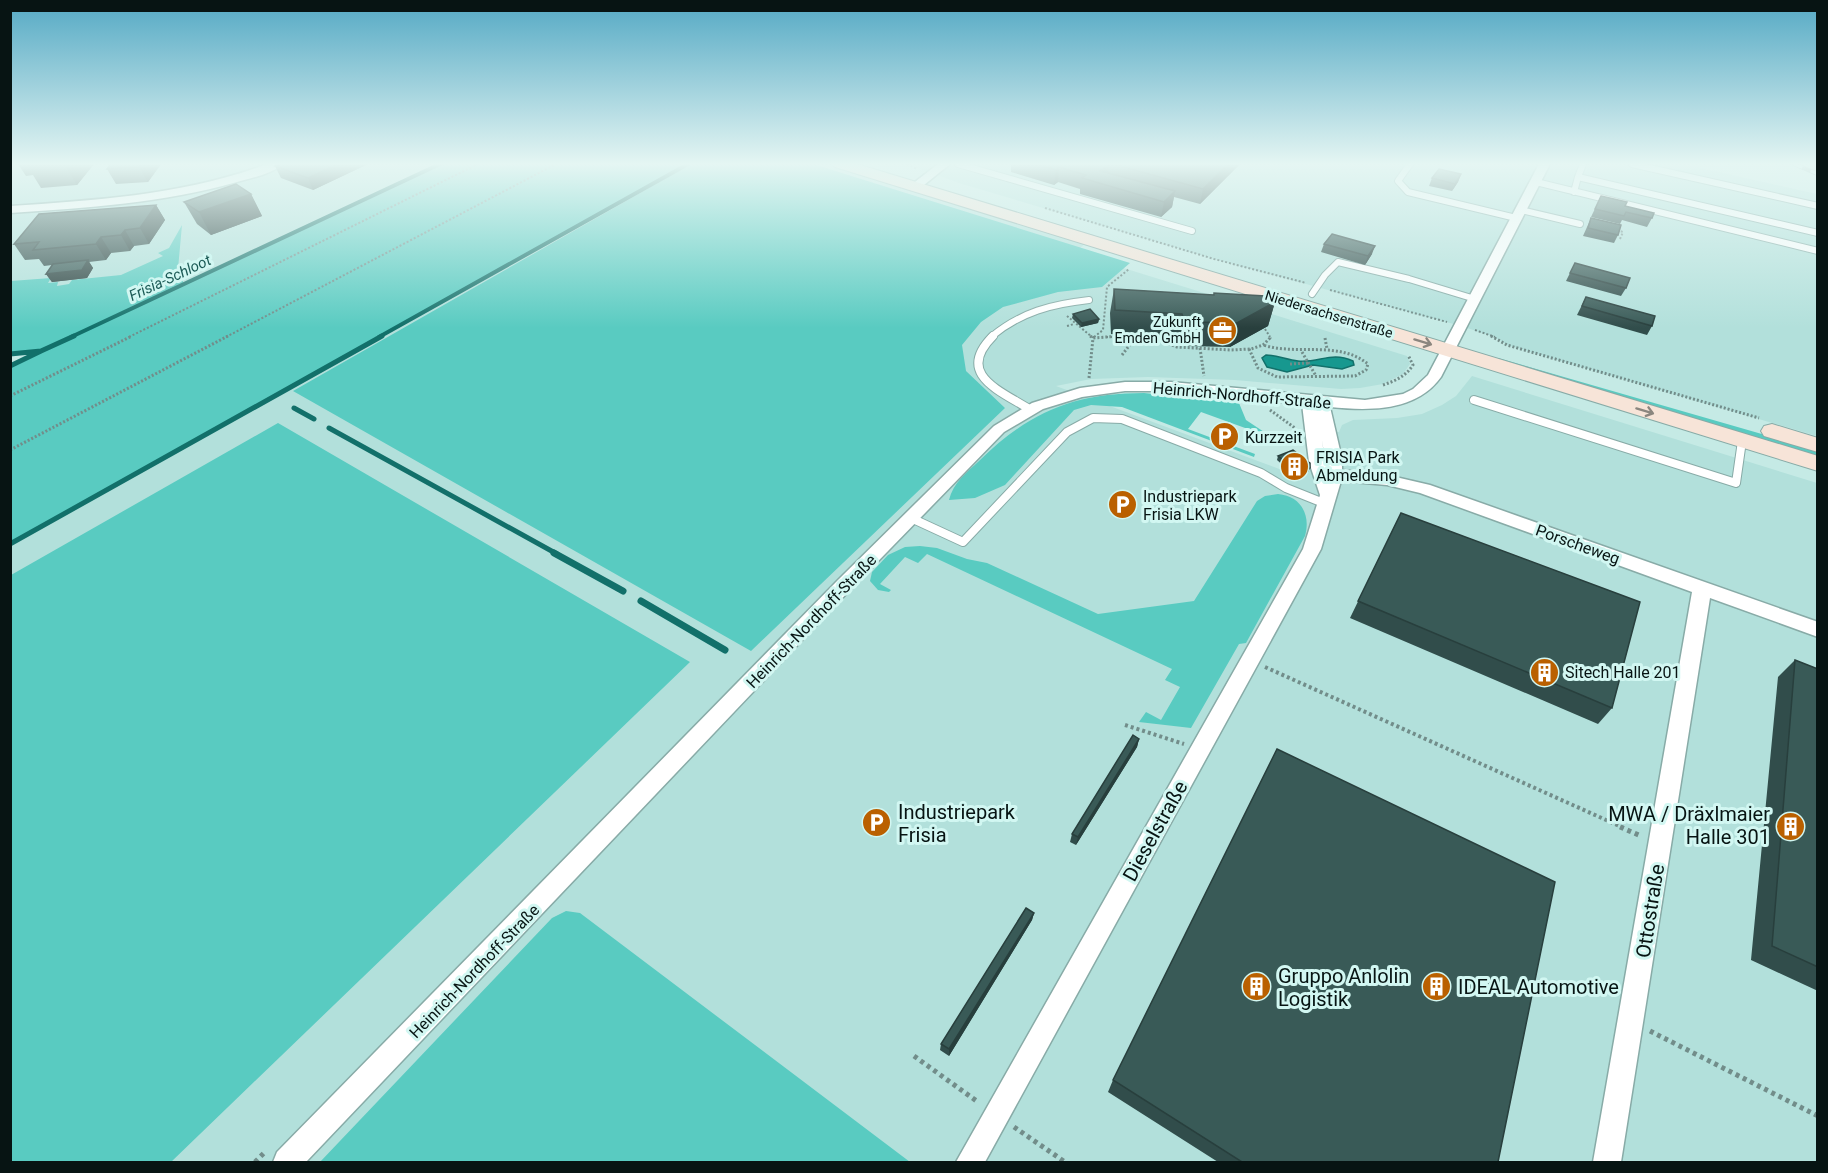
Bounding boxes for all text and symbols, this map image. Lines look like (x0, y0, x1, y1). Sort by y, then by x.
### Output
water label: Frisia-Schloot (126, 251, 214, 305)
street label: Niedersachsenstraße (1263, 287, 1395, 341)
place label: Zukunft Emden GmbH (1115, 314, 1201, 346)
office icon: Zukunft Emden GmbH (1206, 314, 1238, 346)
one-way arrow (1413, 337, 1432, 348)
street label: Heinrich-Nordhoff-Straße (1152, 378, 1332, 413)
one-way arrow (1635, 406, 1654, 417)
parking icon: Kurzzeit (1208, 421, 1240, 453)
place label: Kurzzeit (1245, 428, 1302, 447)
place label: FRISIA Park Abmeldung (1316, 448, 1401, 485)
building icon: FRISIA Park Abmeldung (1279, 450, 1311, 482)
place label: Industriepark Frisia LKW (1143, 487, 1237, 524)
parking icon: Industriepark Frisia LKW (1106, 489, 1138, 521)
street label: Porscheweg (1533, 520, 1622, 568)
street label: Heinrich-Nordhoff-Straße (743, 551, 880, 692)
building icon: Sitech Halle 201 (1528, 656, 1560, 688)
place label: Sitech Halle 201 (1565, 663, 1681, 682)
street label: Dieselstraße (1118, 777, 1192, 885)
place label: Industriepark Frisia (898, 800, 1016, 847)
place label: MWA / Dräxlmaier Halle 301 (1608, 802, 1770, 849)
parking icon: Industriepark Frisia (861, 807, 893, 839)
building icon: MWA / Dräxlmaier Halle 301 (1775, 810, 1807, 842)
street label: Ottostraße (1631, 862, 1669, 960)
street label: Heinrich-Nordhoff-Straße (406, 901, 543, 1042)
place label: Gruppo Anlolin Logistik (1278, 964, 1409, 1011)
building icon: Gruppo Anlolin Logistik (1241, 971, 1273, 1003)
building icon: IDEAL Automotive (1421, 971, 1453, 1003)
place label: IDEAL Automotive (1458, 975, 1619, 999)

